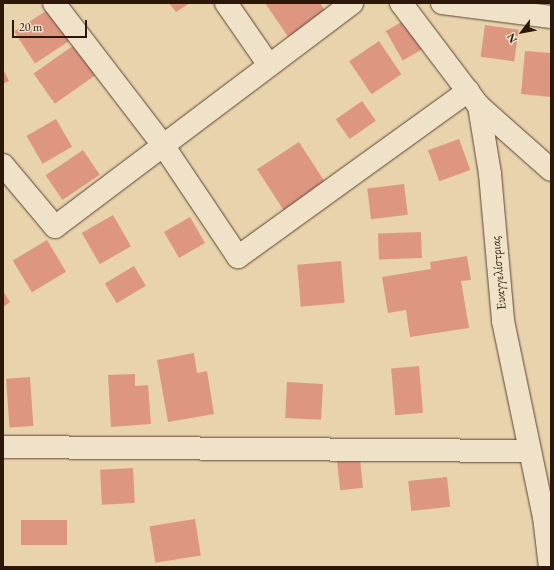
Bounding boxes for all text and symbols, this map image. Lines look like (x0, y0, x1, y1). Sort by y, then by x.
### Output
scale bar (14, 12, 89, 38)
north arrow (502, 12, 542, 52)
text: 20 m (19, 19, 42, 35)
text: N (504, 31, 520, 46)
street label: Ευαγγελίστριας (488, 235, 510, 311)

